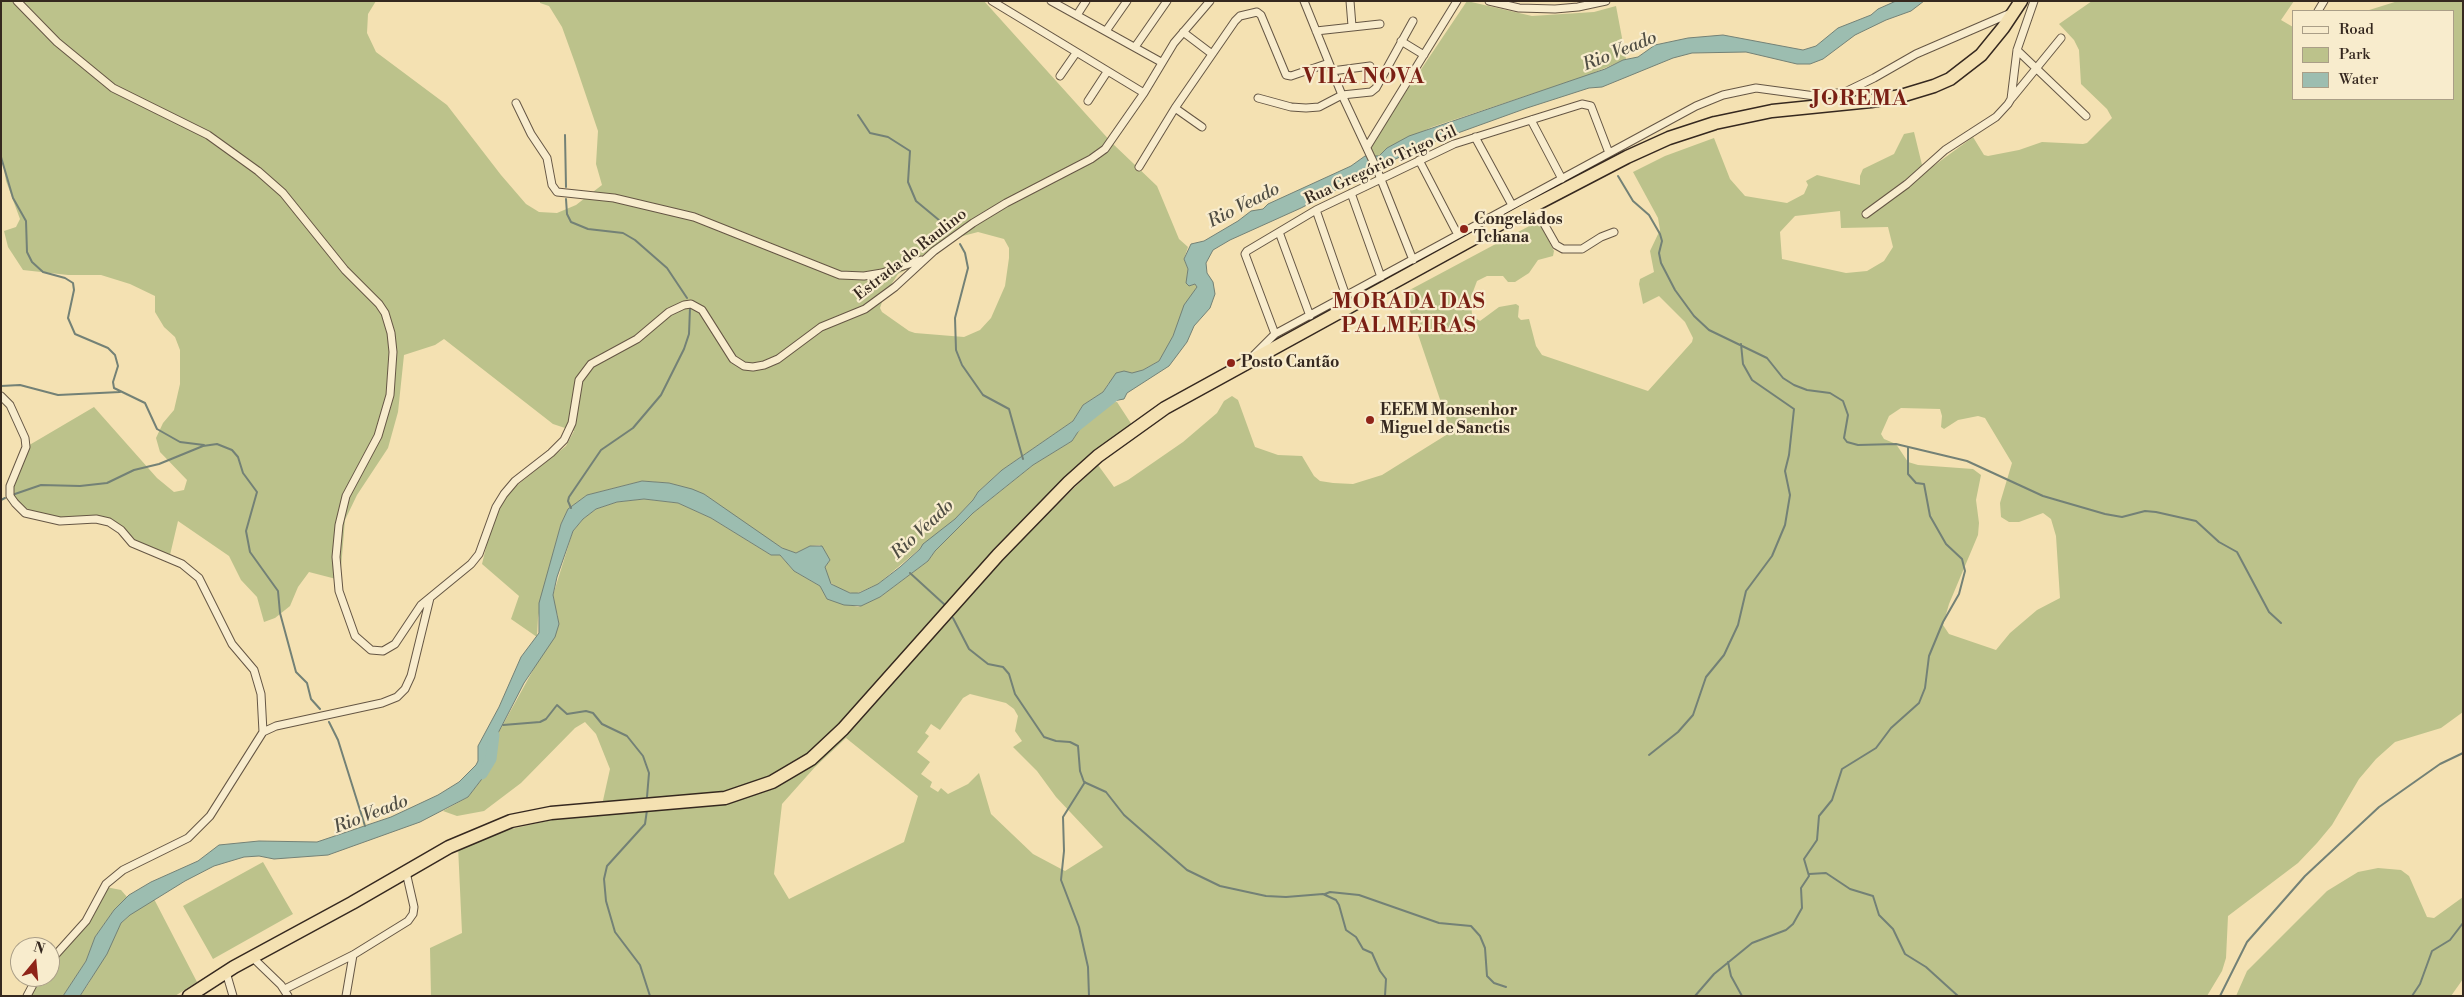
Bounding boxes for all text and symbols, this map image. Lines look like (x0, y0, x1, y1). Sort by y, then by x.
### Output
legend (2292, 10, 2454, 100)
text: Road (2339, 20, 2374, 39)
water label: Rio Veado (1580, 27, 1660, 77)
text: Park (2339, 45, 2370, 64)
district label: VILA NOVA (1302, 65, 1426, 91)
text: Water (2339, 70, 2378, 89)
district label: JOREMA (1811, 87, 1909, 113)
street label: Rua Gregório Trigo Gil (1302, 122, 1460, 210)
water label: Rio Veado (1204, 179, 1284, 233)
street label: Estrada do Raulino (851, 205, 971, 305)
place label: Congelados Tchana (1474, 210, 1563, 248)
marker: Congelados Tchana (1458, 223, 1470, 235)
district label: MORADA DAS PALMEIRAS (1331, 290, 1487, 340)
place label: Posto Cantão (1241, 353, 1340, 373)
marker: Posto Cantão (1225, 357, 1237, 369)
place label: EEEM Monsenhor Miguel de Sanctis (1380, 401, 1518, 439)
marker: EEEM Monsenhor Miguel de Sanctis (1364, 414, 1376, 426)
water label: Rio Veado (887, 496, 959, 564)
water label: Rio Veado (331, 791, 411, 839)
north arrow (10, 937, 60, 987)
text: N (31, 938, 47, 959)

